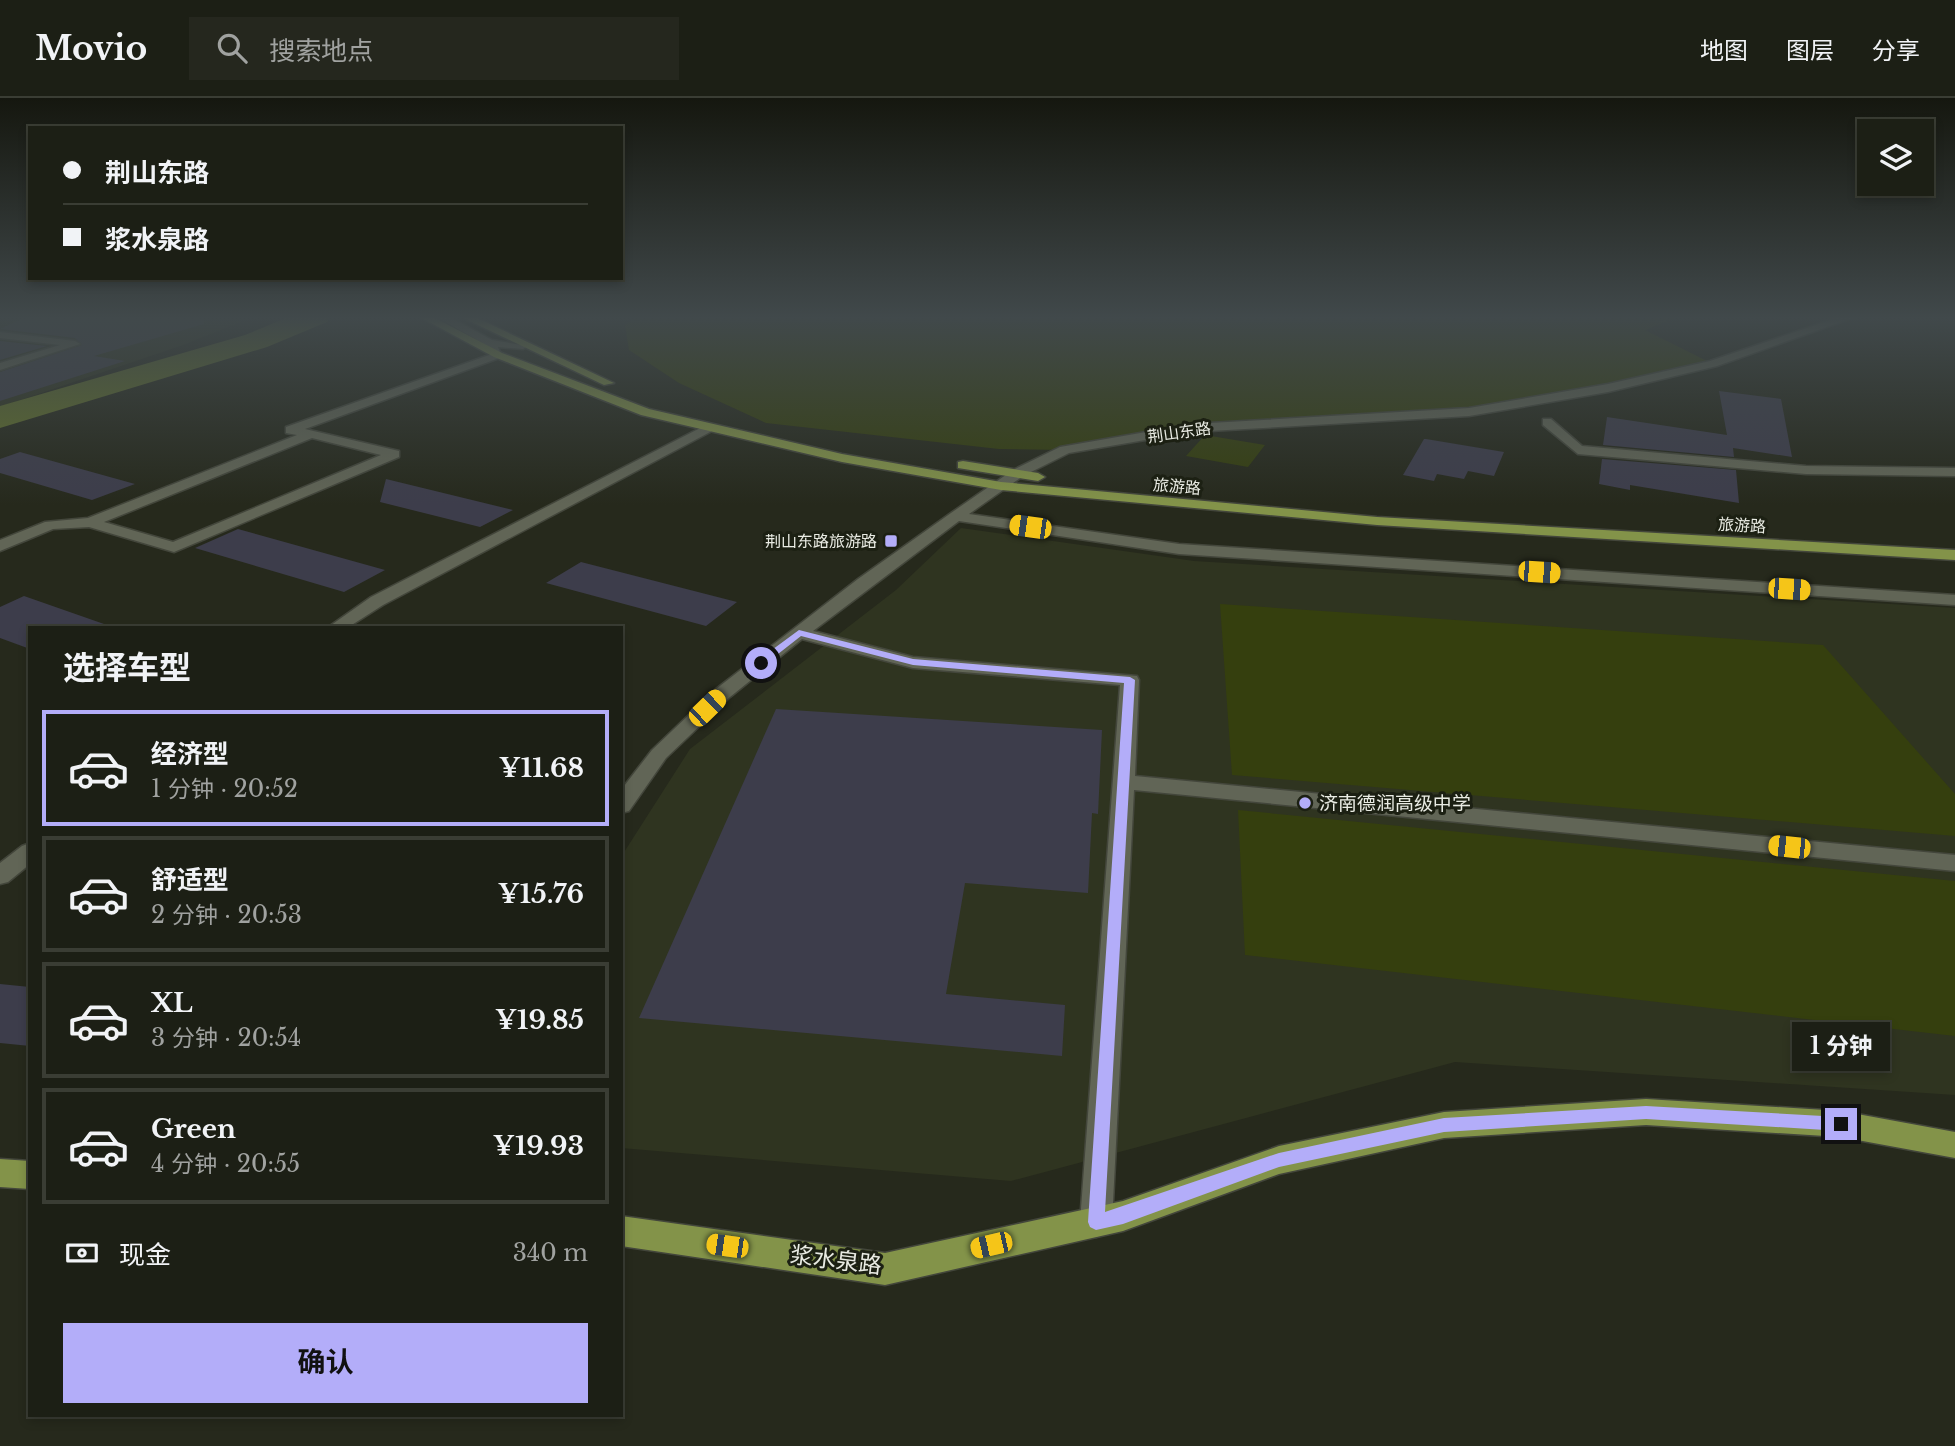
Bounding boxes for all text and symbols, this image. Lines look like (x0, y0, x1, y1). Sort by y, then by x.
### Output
search box (189, 17, 679, 80)
text: Movio (35, 28, 147, 69)
icon: search (213, 29, 251, 67)
text: 搜索地点 (269, 35, 373, 67)
text: 地图 (1700, 36, 1748, 65)
text: 图层 (1786, 36, 1834, 65)
text: 分享 (1872, 36, 1920, 65)
map controls (1857, 119, 1934, 196)
button: layers (1857, 119, 1934, 196)
text: 荆山东路 (105, 157, 209, 189)
text: 浆水泉路 (105, 224, 209, 256)
street label: 荆山东路 (1146, 418, 1212, 446)
street label: 旅游路 (1152, 474, 1202, 498)
car (1008, 514, 1053, 540)
street label: 旅游路 (1718, 514, 1766, 536)
place label: 荆山东路旅游路 (765, 531, 877, 551)
marker: 荆山东路旅游路 (883, 533, 899, 549)
car (1518, 560, 1561, 584)
car (1768, 577, 1811, 601)
route start (745, 647, 777, 679)
text: 选择车型 (63, 648, 191, 688)
car (685, 686, 730, 730)
icon: car (67, 737, 130, 800)
text: 经济型 (151, 738, 229, 770)
text: ¥11.68 (499, 752, 584, 784)
text: 1 分钟 · 20:52 (151, 775, 298, 803)
place label: 济南德润高级中学 (1319, 792, 1471, 815)
marker: 济南德润高级中学 (1297, 795, 1313, 811)
car (1768, 834, 1811, 860)
icon: car (67, 863, 130, 926)
text: 舒适型 (151, 864, 229, 896)
text: ¥15.76 (498, 878, 584, 910)
text: 2 分钟 · 20:53 (151, 901, 302, 929)
text: XL (151, 987, 193, 1019)
icon: car (67, 989, 130, 1052)
text: ¥19.85 (495, 1004, 584, 1036)
callout: 1 分钟 (1792, 1023, 1890, 1072)
text: 3 分钟 · 20:54 (151, 1024, 301, 1052)
text: 1 分钟 (1810, 1032, 1872, 1060)
route end (1825, 1108, 1857, 1140)
text: Green (151, 1113, 236, 1145)
icon: car (67, 1115, 130, 1178)
text: ¥19.93 (493, 1130, 584, 1162)
text: 4 分钟 · 20:55 (151, 1150, 300, 1178)
car (969, 1230, 1014, 1260)
car (705, 1233, 750, 1259)
icon: cash (63, 1234, 101, 1272)
text: 现金 (119, 1239, 171, 1271)
text: 340 m (513, 1239, 588, 1267)
street label: 浆水泉路 (789, 1240, 883, 1280)
button: 确认 (63, 1323, 588, 1403)

